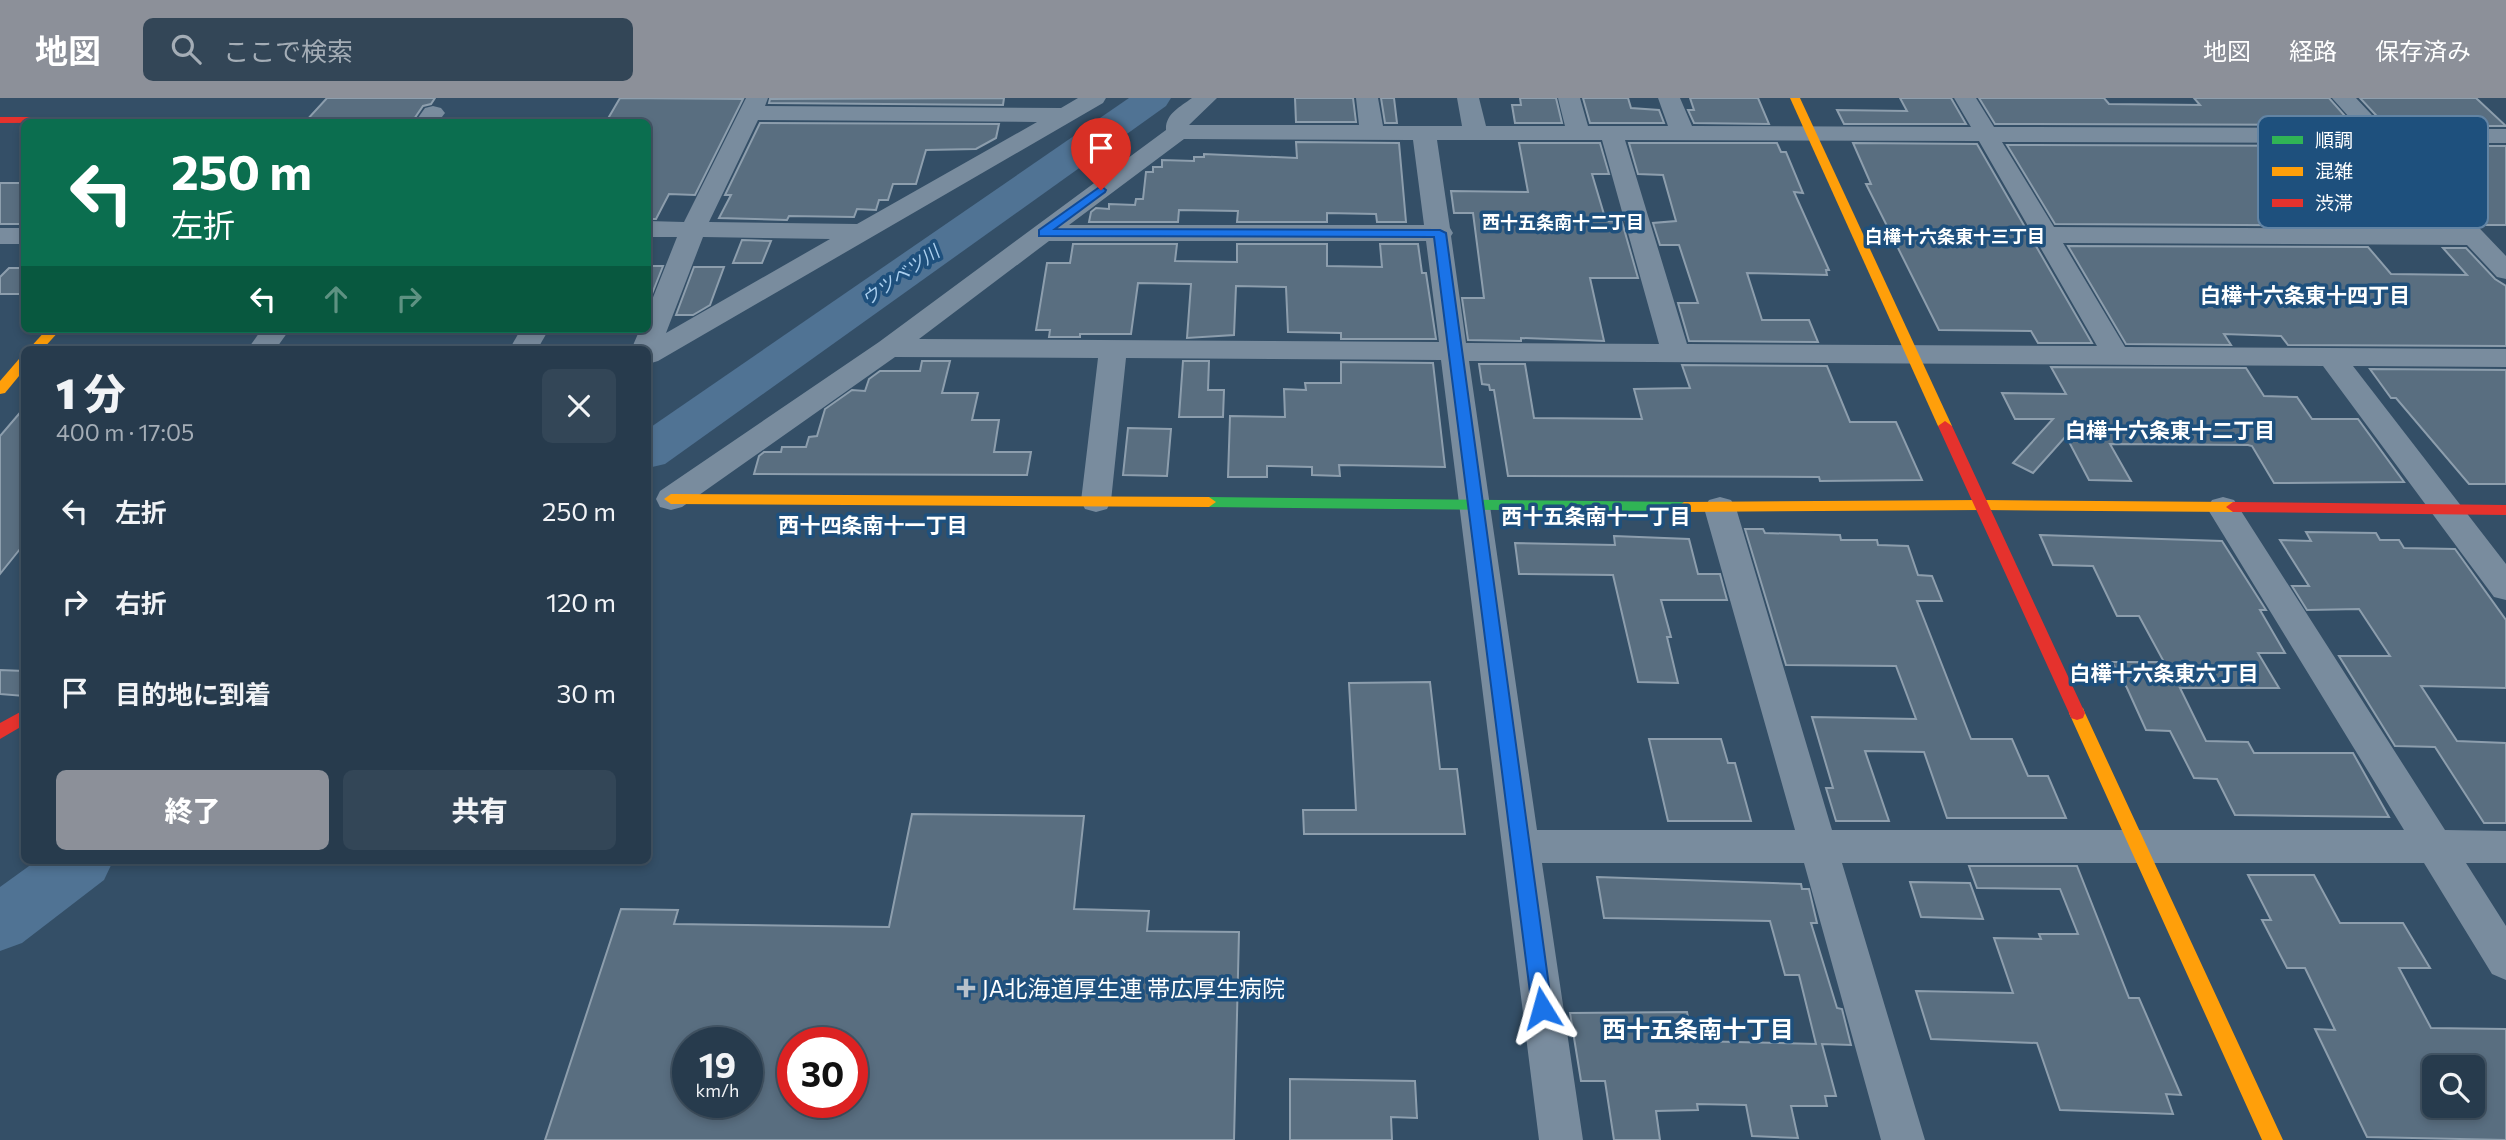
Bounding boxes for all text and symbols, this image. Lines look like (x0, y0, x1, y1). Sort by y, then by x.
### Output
search box (143, 18, 633, 81)
text: 地図 (35, 29, 101, 70)
icon: search (167, 30, 205, 68)
text: ここで検索 (223, 35, 353, 66)
text: 地図 (2203, 36, 2251, 65)
text: 経路 (2289, 36, 2337, 65)
text: 保存済み (2375, 36, 2471, 65)
legend (2258, 116, 2488, 228)
pin (1071, 118, 1131, 190)
text: 順調 (2315, 128, 2353, 151)
icon: arrive (1082, 129, 1120, 167)
text: 250 m (171, 140, 312, 200)
icon: left (56, 147, 147, 238)
text: 混雑 (2315, 159, 2353, 182)
text: 渋滞 (2315, 191, 2353, 214)
text: 左折 (171, 204, 235, 244)
district label: 西十五条南十二丁目 (1482, 211, 1644, 233)
district label: 白樺十六条東十三丁目 (1865, 225, 2045, 247)
water label: ウツベツ川 (857, 239, 945, 310)
icon: left (244, 280, 282, 318)
icon: ahead (317, 280, 355, 318)
icon: right (390, 280, 428, 318)
district label: 白樺十六条東十四丁目 (2200, 282, 2410, 307)
text: 1 分 (56, 366, 126, 418)
button: close (542, 369, 616, 443)
district label: 白樺十六条東十二丁目 (2065, 417, 2275, 442)
text: 400 m · 17:05 (56, 418, 194, 446)
icon: left (56, 492, 94, 530)
text: 250 m (542, 495, 616, 526)
text: 左折 (115, 496, 167, 527)
district label: 西十五条南十一丁目 (1502, 503, 1691, 528)
district label: 西十四条南十一丁目 (779, 512, 968, 537)
icon: right (56, 583, 94, 621)
text: 120 m (546, 586, 616, 617)
text: 右折 (115, 587, 167, 618)
district label: 白樺十六条東六丁目 (2070, 660, 2259, 685)
icon: arrive (56, 674, 94, 712)
text: 30 m (557, 677, 616, 708)
text: 目的地に到着 (115, 678, 271, 709)
button: 終了 (56, 770, 329, 850)
button: 共有 (343, 770, 616, 850)
position arrow (1505, 971, 1579, 1045)
place label: JA北海道厚生連 帯広厚生病院 (982, 974, 1285, 1002)
marker: JA北海道厚生連 帯広厚生病院 (956, 978, 976, 998)
district label: 西十五条南十丁目 (1602, 1014, 1794, 1043)
speed limit sign: 30 (777, 1027, 868, 1118)
text: 19 (699, 1042, 736, 1085)
map controls (2422, 1055, 2485, 1118)
button: search (2422, 1055, 2485, 1118)
text: km/h (696, 1079, 739, 1101)

